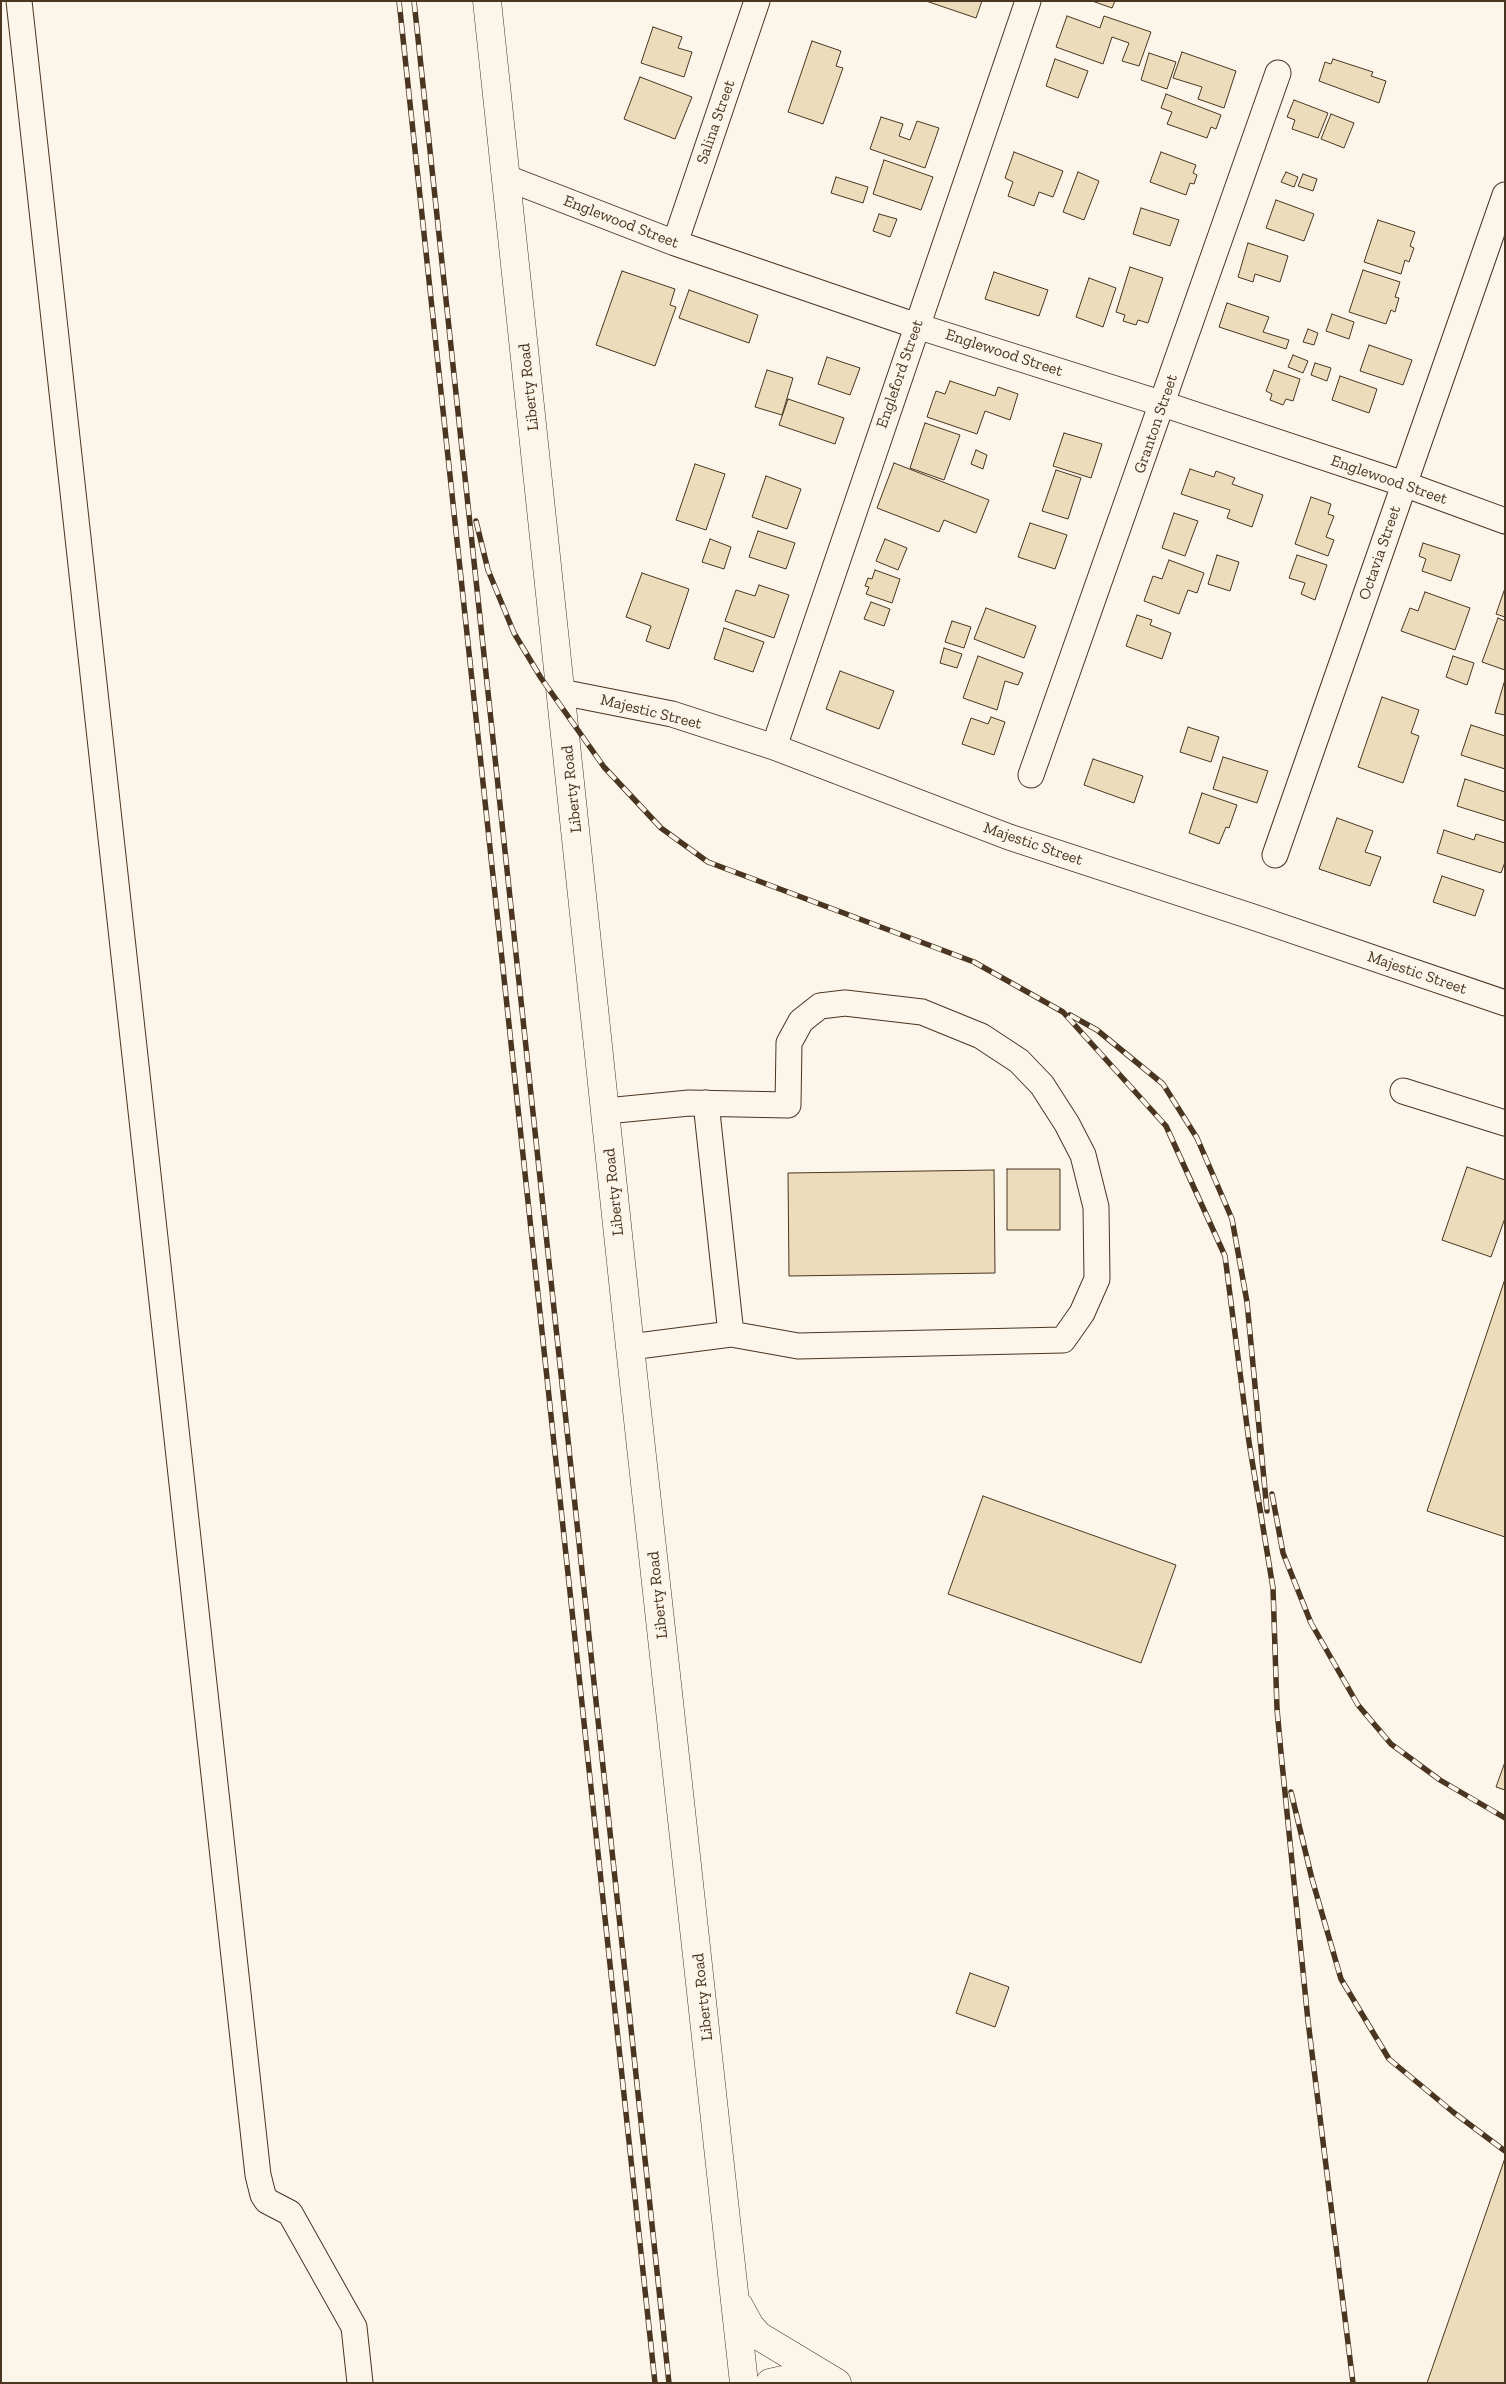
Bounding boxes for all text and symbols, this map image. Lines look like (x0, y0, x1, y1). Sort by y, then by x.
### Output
street label: Salina Street (693, 77, 739, 167)
street label: Englewood Street (561, 191, 681, 253)
street label: Engleford Street (872, 317, 928, 431)
street label: Englewood Street (943, 325, 1065, 381)
street label: Liberty Road (515, 342, 543, 432)
street label: Granton Street (1130, 372, 1182, 476)
street label: Englewood Street (1328, 451, 1450, 509)
street label: Octavia Street (1355, 503, 1405, 603)
street label: Majestic Street (598, 690, 704, 734)
street label: Liberty Road (558, 744, 586, 834)
street label: Majestic Street (981, 818, 1085, 870)
street label: Majestic Street (1365, 947, 1469, 999)
street label: Liberty Road (600, 1147, 628, 1237)
street label: Liberty Road (644, 1550, 672, 1640)
street label: Liberty Road (689, 1952, 717, 2042)

